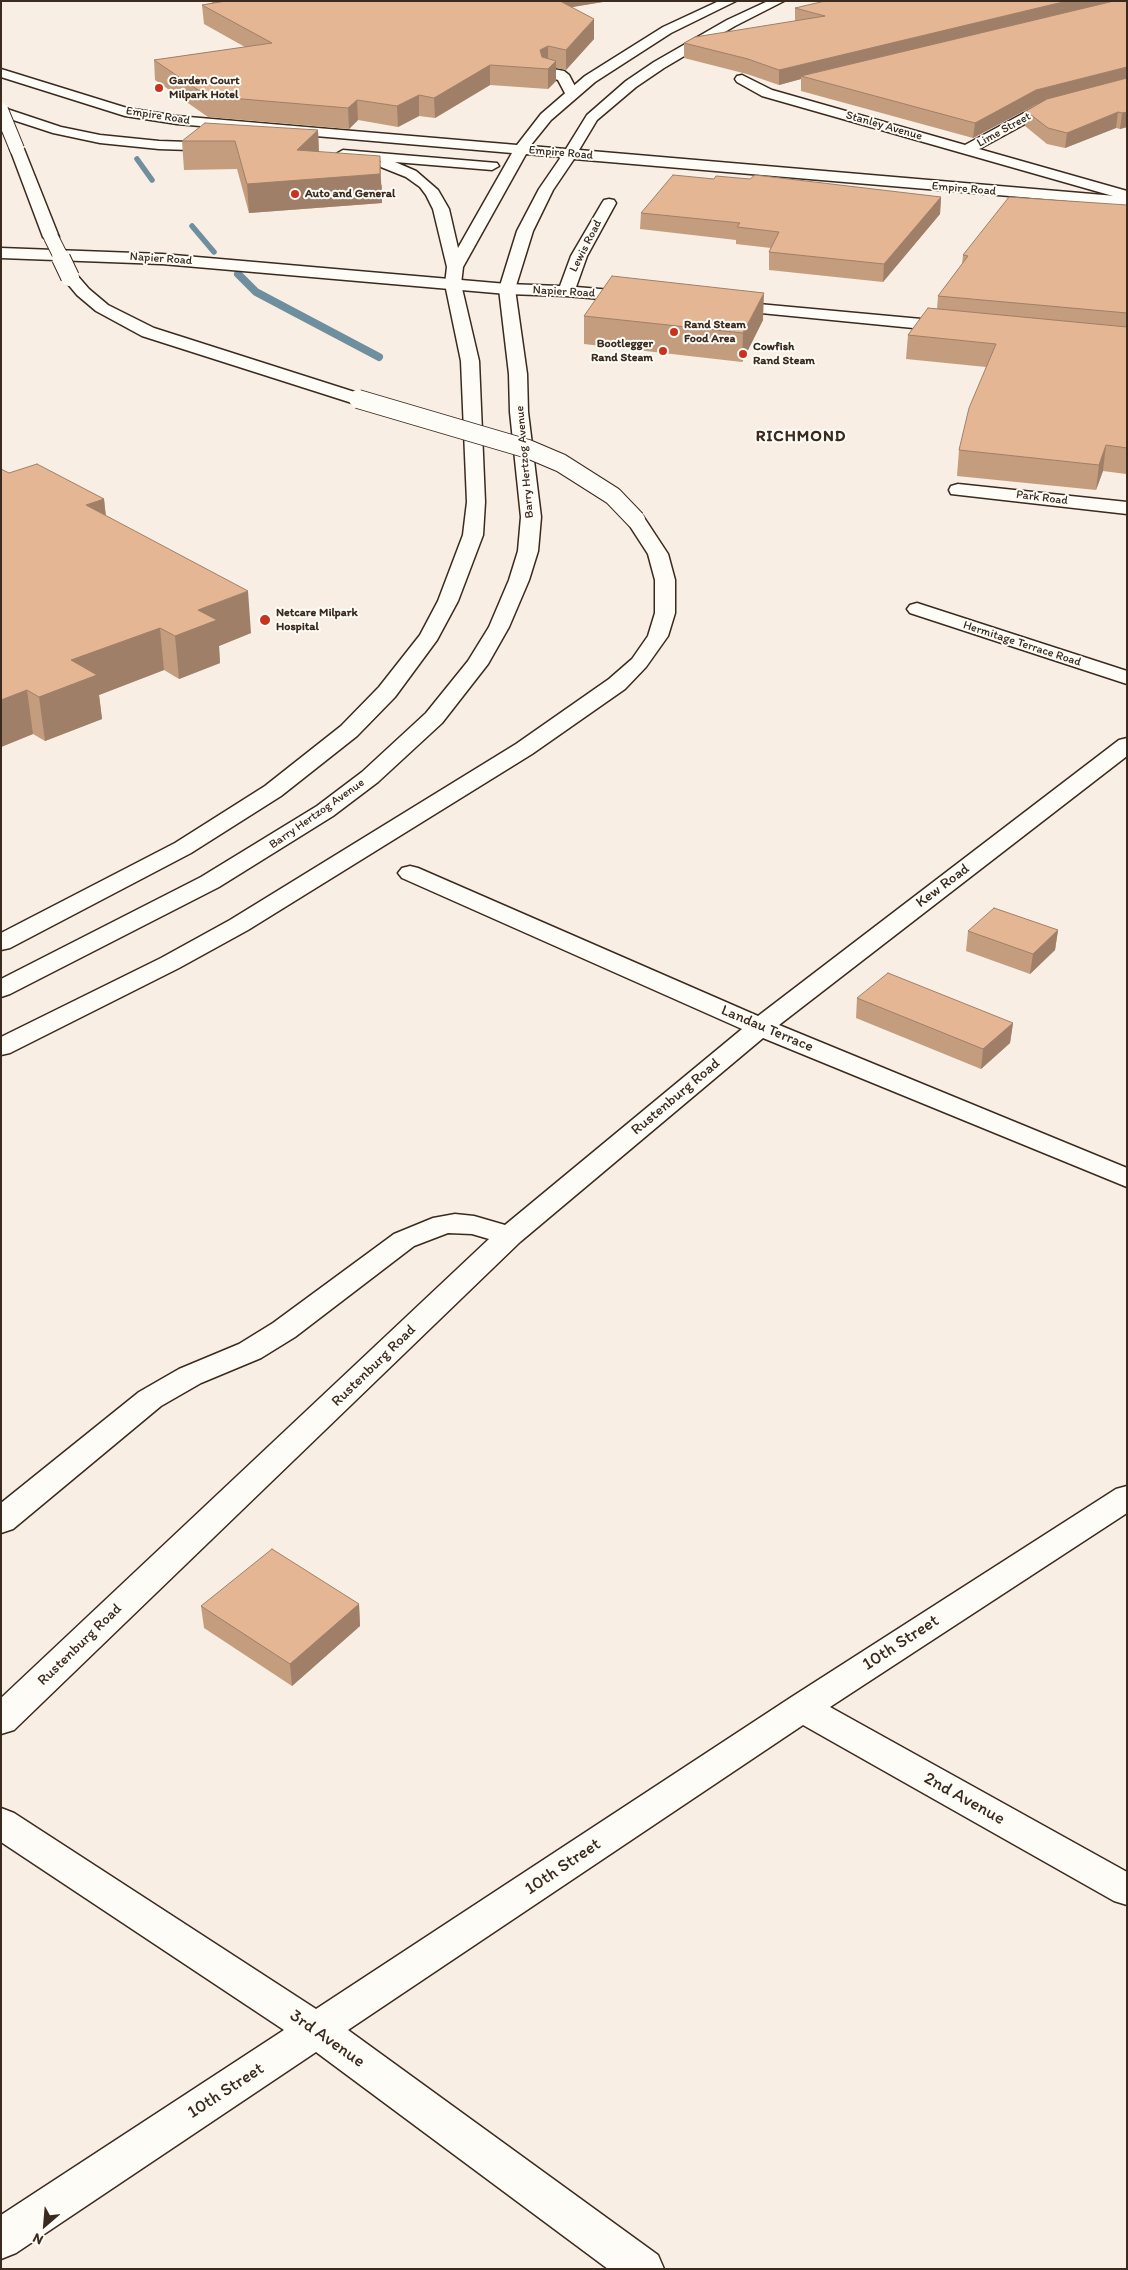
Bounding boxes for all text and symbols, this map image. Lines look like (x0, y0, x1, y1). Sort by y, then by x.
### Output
place label: Garden Court Milpark Hotel (169, 74, 240, 102)
marker: Garden Court Milpark Hotel (153, 82, 165, 94)
street label: Empire Road (125, 104, 191, 128)
street label: Stanley Avenue (844, 108, 924, 144)
street label: Lime Street (975, 109, 1033, 151)
street label: Empire Road (528, 143, 594, 163)
street label: Empire Road (931, 179, 997, 199)
place label: Auto and General (305, 187, 395, 201)
marker: Auto and General (289, 188, 301, 200)
street label: Lewis Road (567, 217, 605, 275)
street label: Napier Road (129, 250, 193, 268)
street label: Napier Road (532, 283, 596, 301)
place label: Rand Steam Food Area (684, 318, 746, 346)
marker: Rand Steam Food Area (668, 326, 680, 338)
place label: Bootlegger Rand Steam (591, 337, 653, 365)
place label: Cowfish Rand Steam (753, 340, 815, 368)
marker: Bootlegger Rand Steam (657, 345, 669, 357)
marker: Cowfish Rand Steam (737, 348, 749, 360)
street label: Barry Hertzog Avenue (513, 405, 537, 519)
district label: RICHMOND (755, 427, 847, 447)
street label: Park Road (1015, 488, 1069, 508)
place label: Netcare Milpark Hospital (276, 606, 358, 634)
marker: Netcare Milpark Hospital (258, 613, 272, 627)
street label: Hermitage Terrace Road (961, 618, 1083, 670)
street label: Barry Hertzog Avenue (267, 776, 367, 852)
street label: Kew Road (913, 860, 973, 912)
street label: Landau Terrace (718, 1002, 816, 1056)
street label: Rustenburg Road (628, 1055, 724, 1139)
street label: Rustenburg Road (328, 1321, 420, 1411)
street label: Rustenburg Road (34, 1600, 126, 1690)
street label: 10th Street (859, 1610, 943, 1676)
street label: 2nd Avenue (920, 1768, 1008, 1830)
street label: 10th Street (521, 1834, 605, 1900)
street label: 3rd Avenue (285, 2005, 369, 2073)
street label: 10th Street (184, 2058, 268, 2124)
north arrow (20, 2200, 70, 2250)
text: N (30, 2229, 46, 2249)

